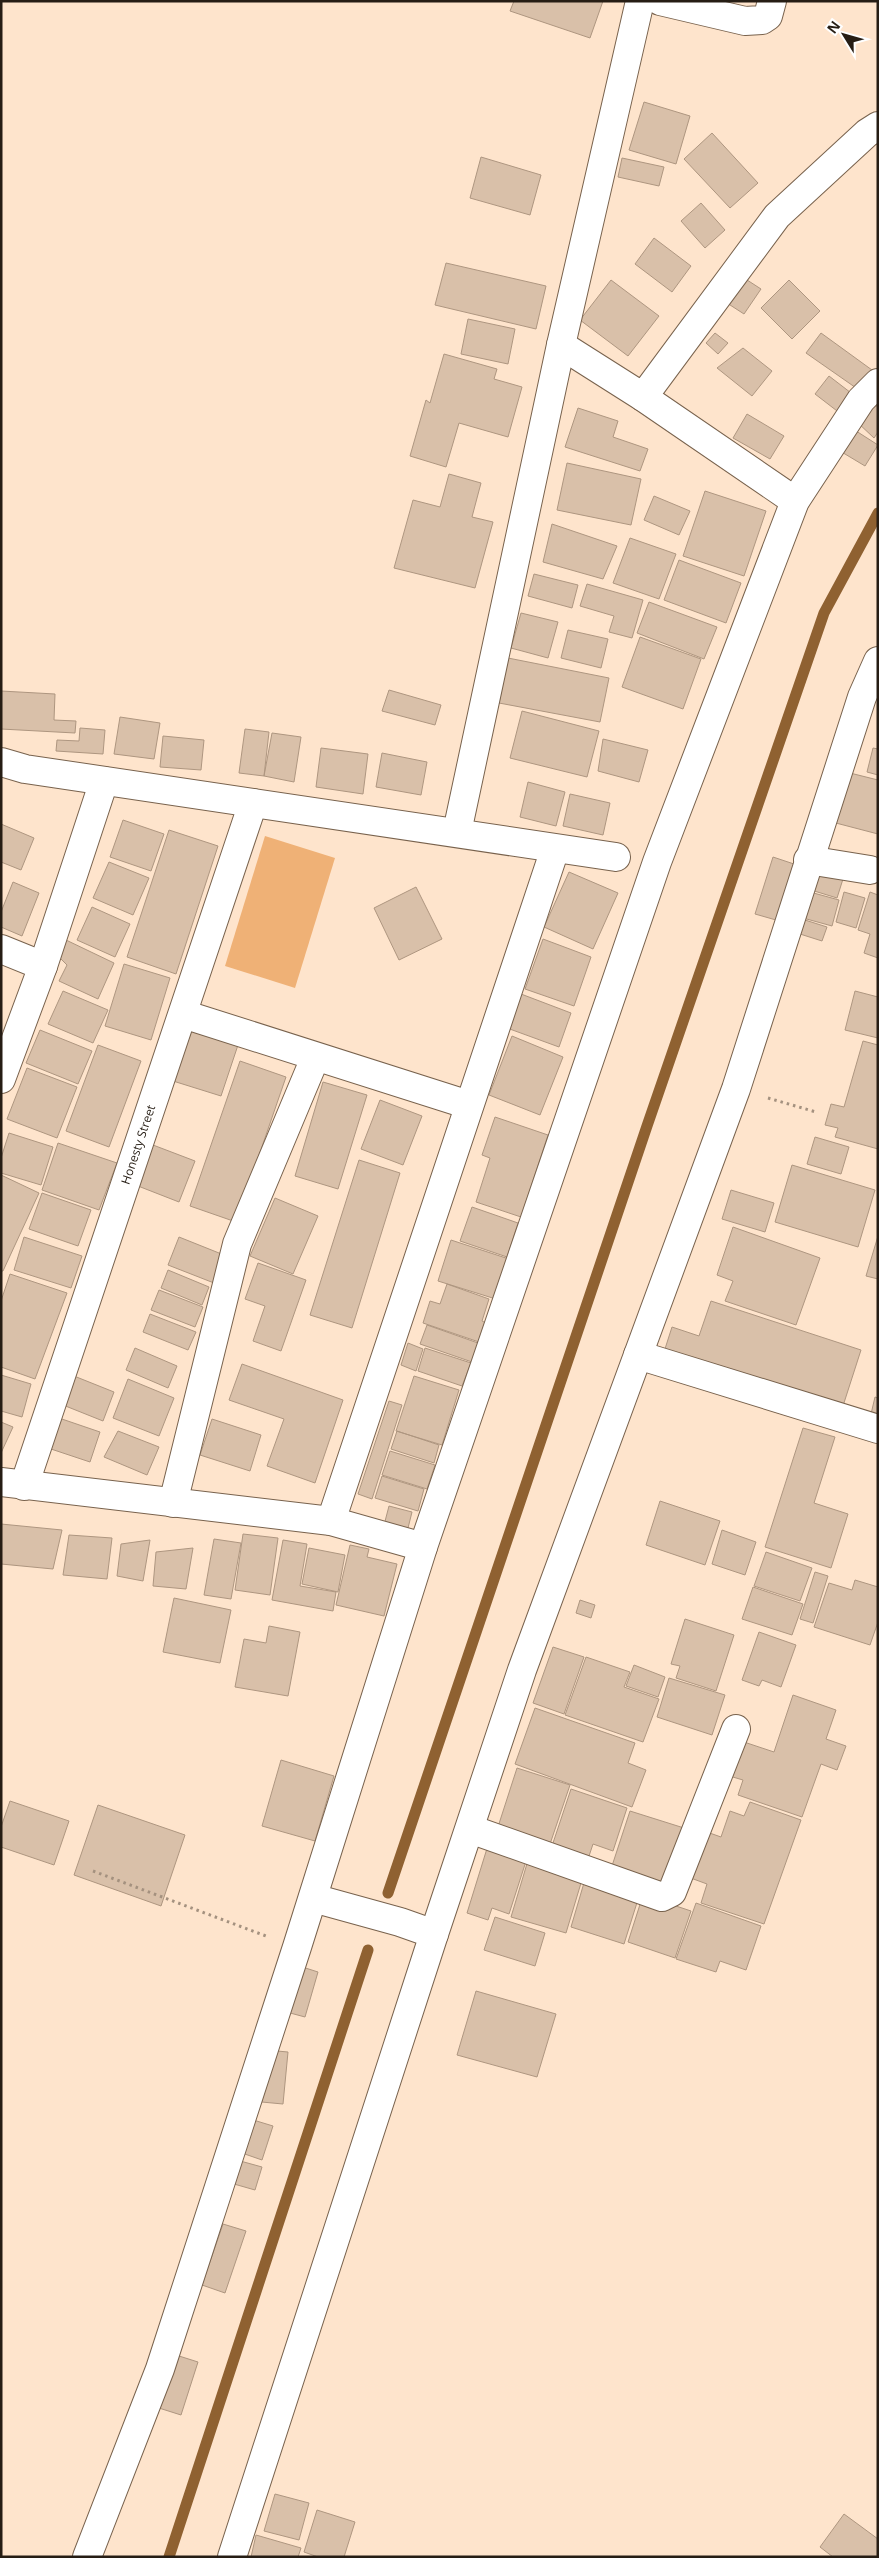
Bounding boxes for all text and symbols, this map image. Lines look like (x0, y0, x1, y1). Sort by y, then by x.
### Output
north arrow (819, 10, 869, 60)
text: N (822, 17, 844, 37)
street label: Honesty Street (117, 1103, 159, 1187)

